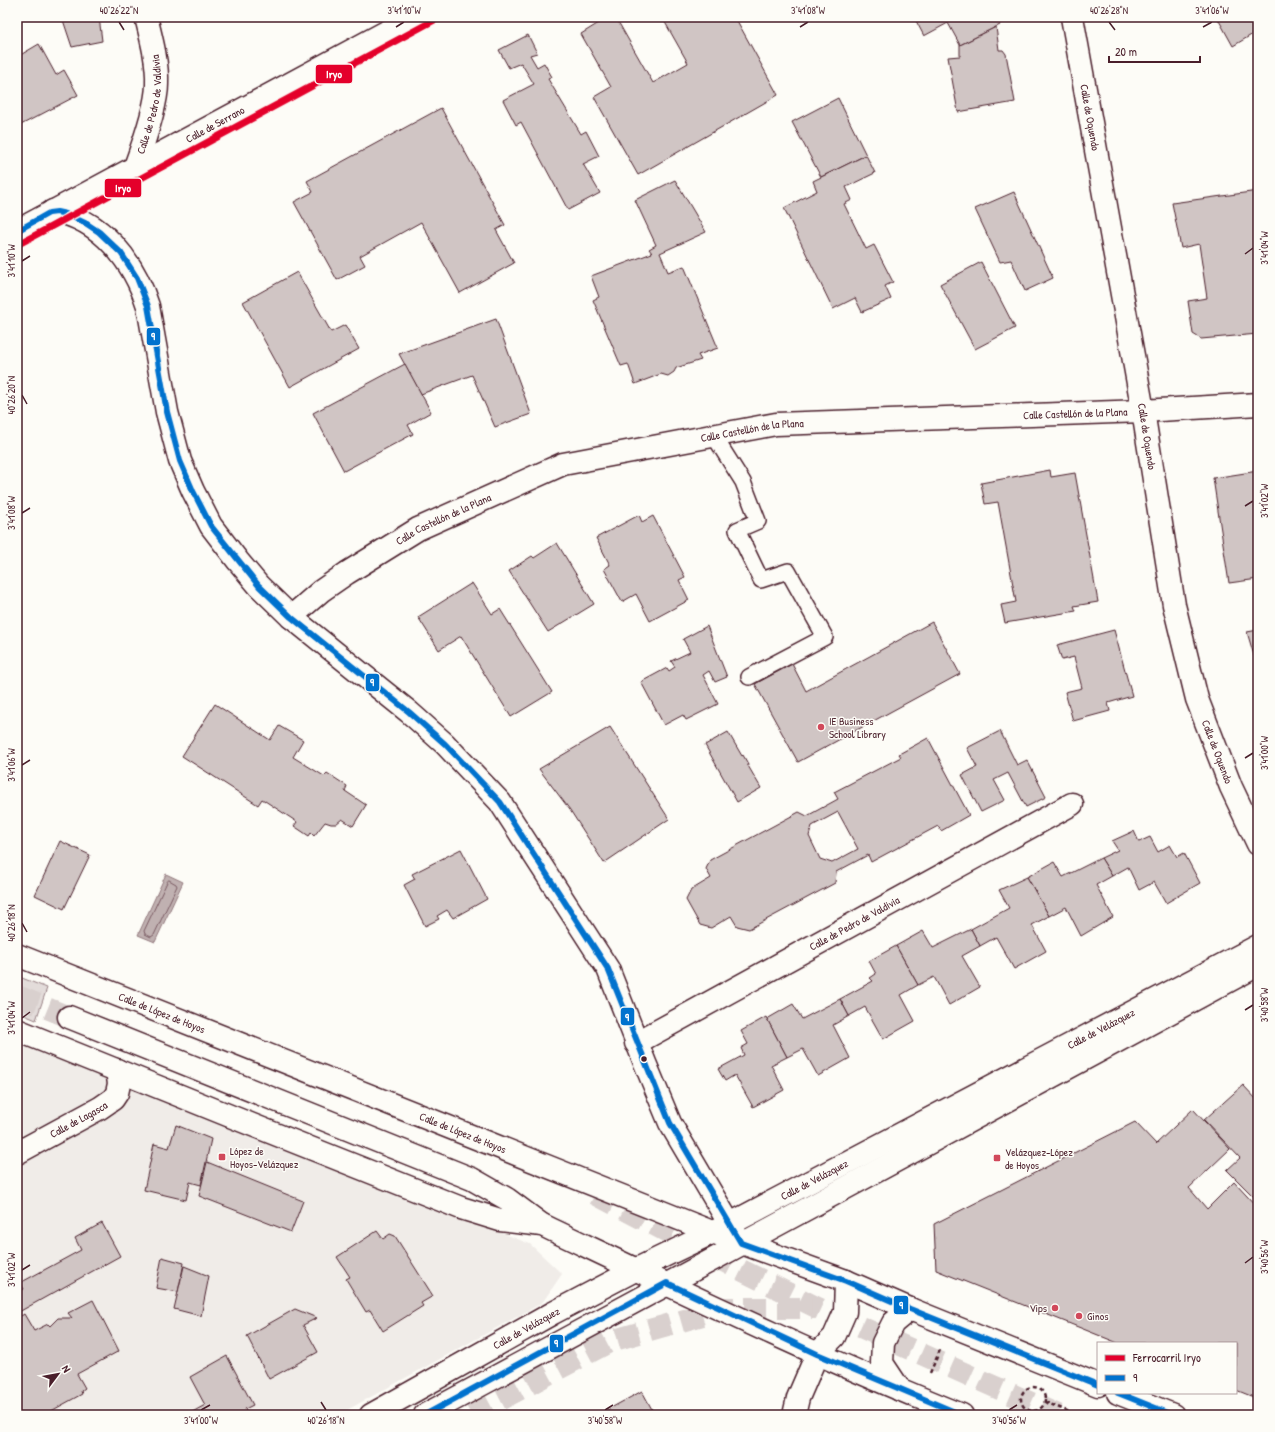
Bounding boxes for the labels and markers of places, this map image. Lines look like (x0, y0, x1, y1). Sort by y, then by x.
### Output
place label: IE Business School Library (829, 714, 886, 741)
marker: IE Business School Library (816, 722, 826, 732)
unlabelled marker (639, 1054, 649, 1064)
place label: López de Hoyos-Velázquez (230, 1144, 299, 1171)
place label: Velázquez-López de Hoyos (1005, 1145, 1073, 1172)
marker: López de Hoyos-Velázquez (217, 1152, 227, 1162)
marker: Velázquez-López de Hoyos (992, 1153, 1002, 1163)
place label: Vips (1029, 1301, 1047, 1315)
marker: Vips (1050, 1303, 1060, 1313)
place label: Ginos (1087, 1309, 1108, 1323)
marker: Ginos (1074, 1311, 1084, 1321)

